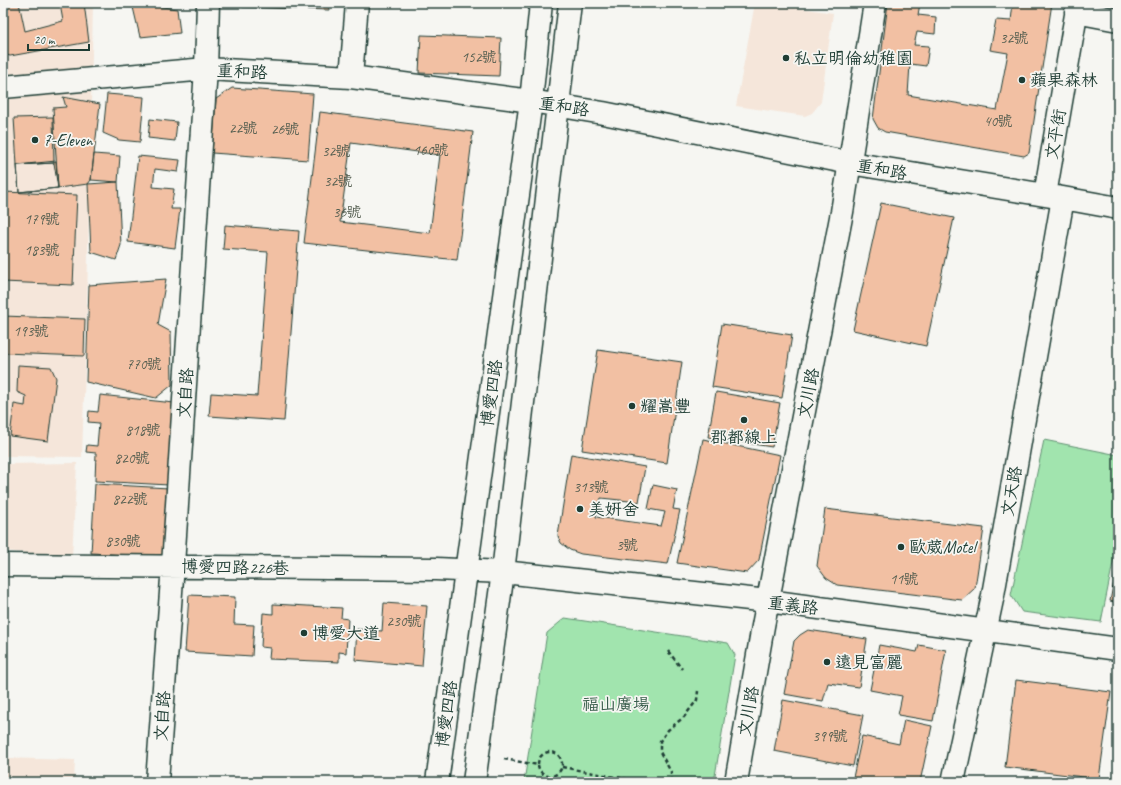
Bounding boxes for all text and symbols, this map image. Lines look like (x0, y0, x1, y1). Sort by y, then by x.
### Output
scale bar (28, 26, 89, 52)
house number: 32號 (1000, 29, 1028, 48)
text: 20 m (34, 32, 56, 48)
house number: 152號 (461, 48, 497, 67)
place label: 私立明倫幼稚園 (794, 48, 913, 69)
marker: 私立明倫幼稚園 (781, 53, 791, 63)
street label: 重和路 (216, 60, 268, 83)
place label: 蘋果森林 (1030, 70, 1098, 91)
marker: 蘋果森林 (1017, 75, 1027, 85)
street label: 重和路 (537, 92, 591, 121)
street label: 文平街 (1041, 107, 1070, 161)
house number: 40號 (984, 112, 1012, 131)
house number: 22號 (229, 119, 257, 138)
house number: 26號 (271, 120, 299, 139)
place label: 7-Eleven (43, 130, 94, 151)
marker: 7-Eleven (30, 135, 40, 145)
house number: 160號 (413, 141, 449, 160)
house number: 32號 (322, 142, 350, 161)
street label: 重和路 (855, 155, 909, 184)
house number: 32號 (324, 172, 352, 191)
house number: 36號 (333, 203, 361, 222)
house number: 179號 (24, 210, 60, 229)
house number: 183號 (24, 241, 60, 260)
house number: 193號 (13, 322, 49, 341)
house number: 770號 (126, 355, 162, 374)
street label: 博愛四路 (476, 358, 507, 428)
street label: 文川路 (793, 366, 824, 420)
street label: 文自路 (173, 367, 198, 419)
place label: 耀嵩豐 (640, 396, 691, 417)
marker: 耀嵩豐 (627, 401, 637, 411)
marker: 郡都線上 (739, 415, 749, 425)
house number: 818號 (125, 421, 161, 440)
place label: 郡都線上 (710, 427, 778, 448)
house number: 820號 (114, 449, 150, 468)
street label: 文天路 (997, 464, 1026, 518)
house number: 313號 (573, 478, 609, 497)
house number: 822號 (112, 490, 148, 509)
place label: 美妍舍 (588, 499, 639, 520)
marker: 美妍舍 (575, 504, 585, 514)
house number: 830號 (105, 532, 141, 551)
house number: 3號 (616, 536, 638, 555)
place label: 歐葳Motel (909, 537, 978, 558)
marker: 歐葳Motel (896, 542, 906, 552)
street label: 博愛四路226巷 (181, 556, 290, 579)
house number: 11號 (890, 570, 918, 589)
street label: 重義路 (766, 592, 820, 619)
house number: 230號 (386, 612, 422, 631)
place label: 博愛大道 (312, 623, 380, 644)
marker: 博愛大道 (299, 628, 309, 638)
place label: 遠見富麗 (835, 652, 903, 673)
marker: 遠見富麗 (822, 657, 832, 667)
street label: 博愛四路 (431, 679, 462, 749)
street label: 文川路 (734, 684, 763, 738)
street label: 文自路 (150, 690, 175, 742)
park label: 福山廣場 (582, 694, 650, 715)
house number: 399號 (812, 727, 848, 746)

